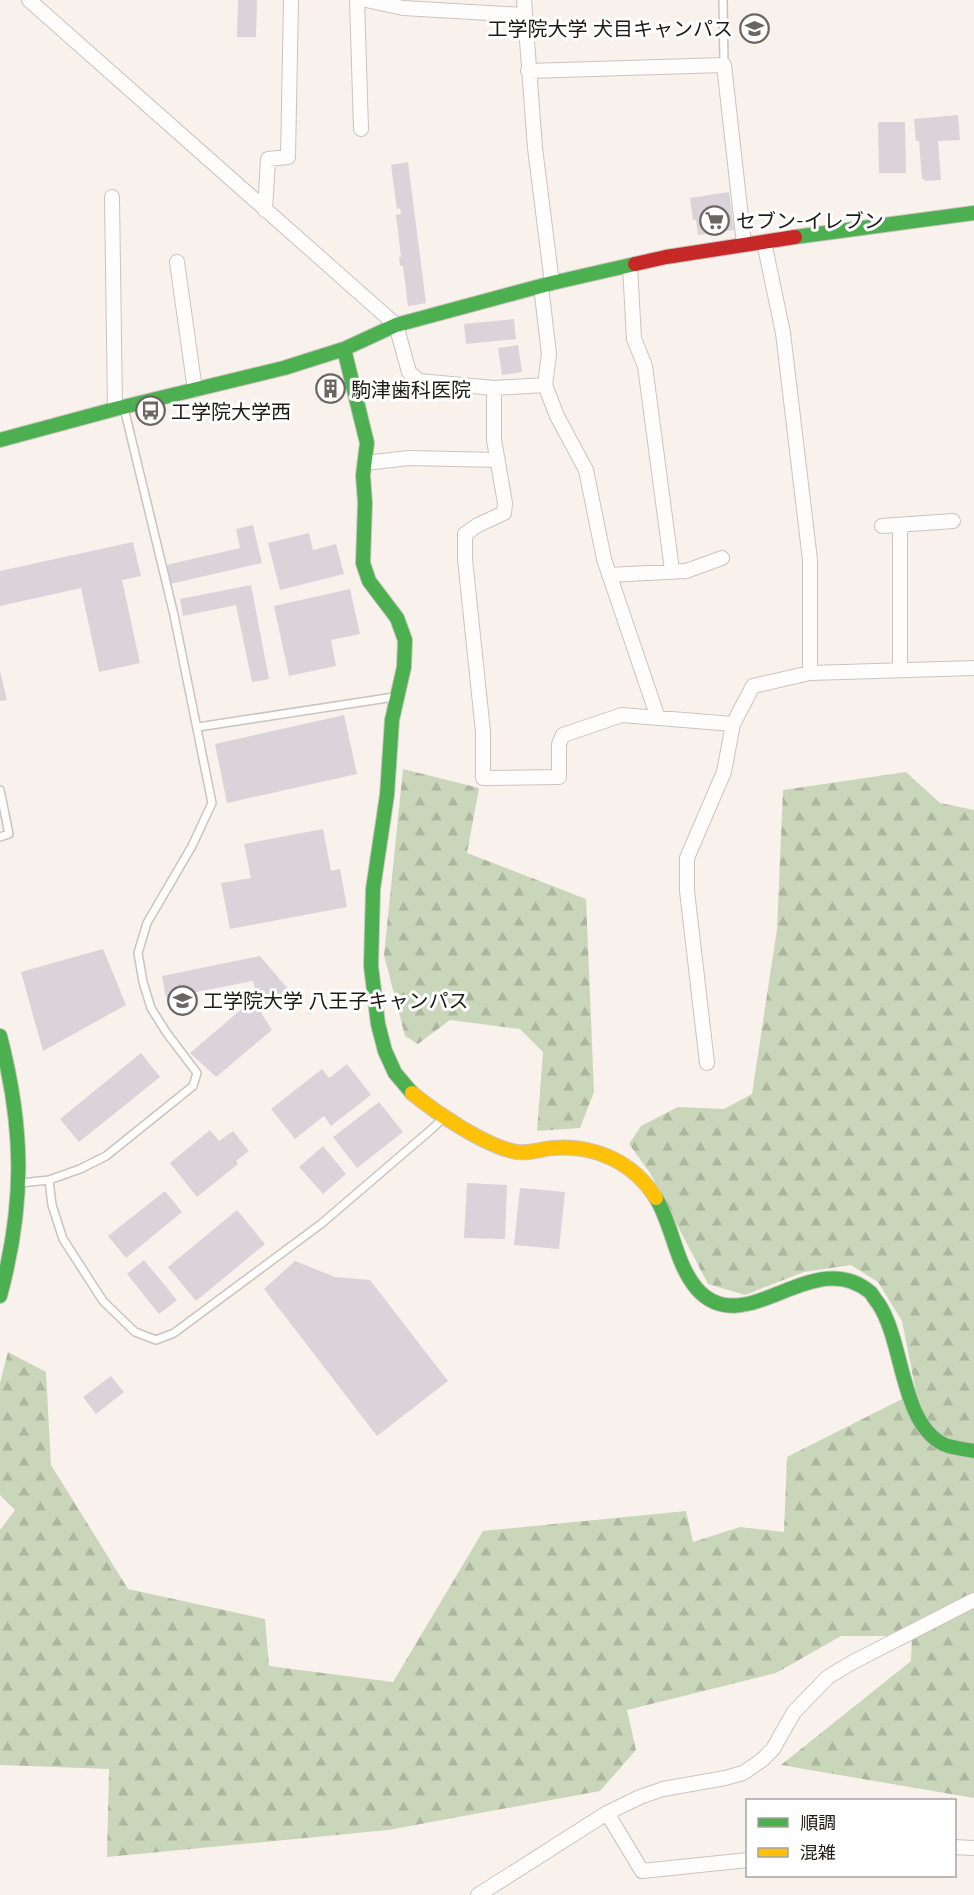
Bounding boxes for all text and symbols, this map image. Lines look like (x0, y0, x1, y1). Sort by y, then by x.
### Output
school or university icon: 工学院大学 犬目キャンパス (738, 12, 770, 44)
place label: 工学院大学 犬目キャンパス (488, 16, 733, 41)
supermarket icon: セブン-イレブン (699, 204, 731, 236)
place label: セブン-イレブン (736, 208, 884, 233)
building icon: 駒津歯科医院 (314, 373, 346, 405)
place label: 駒津歯科医院 (351, 377, 471, 402)
bus stop icon: 工学院大学西 (134, 395, 166, 427)
place label: 工学院大学西 (171, 399, 291, 424)
school or university icon: 工学院大学 八王子キャンパス (166, 984, 198, 1016)
place label: 工学院大学 八王子キャンパス (203, 988, 468, 1013)
legend (746, 1799, 956, 1877)
text: 順調 (800, 1811, 836, 1834)
text: 混雑 (800, 1841, 836, 1864)

